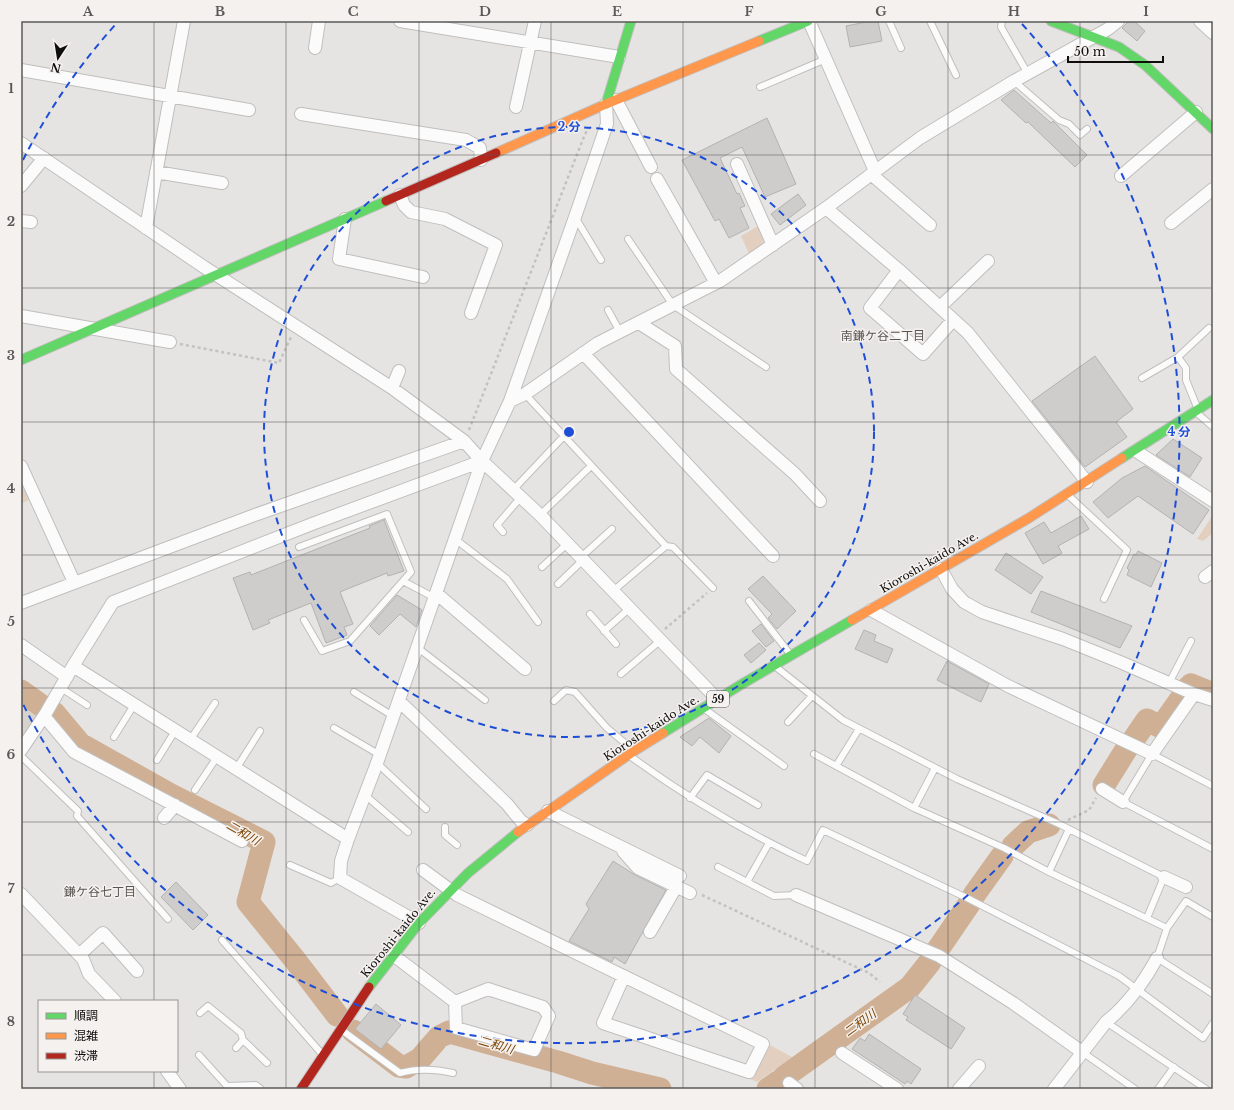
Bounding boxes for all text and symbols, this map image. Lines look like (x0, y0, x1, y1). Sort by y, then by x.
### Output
text: A (82, 3, 94, 20)
text: B (215, 3, 225, 20)
text: C (348, 3, 359, 20)
text: D (479, 3, 491, 20)
text: E (612, 3, 622, 20)
text: F (745, 3, 754, 20)
text: G (875, 3, 887, 20)
text: H (1008, 3, 1020, 20)
text: I (1143, 3, 1149, 20)
north arrow (38, 38, 78, 78)
scale bar (1068, 38, 1163, 64)
text: 50 m (1074, 44, 1106, 59)
text: N (49, 60, 62, 76)
text: 1 (8, 80, 14, 97)
text: 2 分 (557, 119, 581, 134)
text: 2 (7, 213, 15, 230)
district label: 南鎌ケ谷二丁目 (841, 328, 925, 343)
text: 3 (7, 347, 15, 364)
text: 4 分 (1167, 424, 1191, 439)
centre of rings (562, 425, 576, 439)
text: 4 (7, 480, 16, 497)
street label: Kioroshi-kaido Ave. (878, 528, 981, 596)
text: 5 (7, 613, 15, 630)
road number: 59 (707, 691, 729, 707)
street label: Kioroshi-kaido Ave. (601, 692, 701, 764)
text: 6 (7, 746, 16, 763)
water label: 二和川 (224, 817, 264, 849)
text: 7 (8, 880, 15, 897)
district label: 鎌ケ谷七丁目 (64, 884, 136, 899)
street label: Kioroshi-kaido Ave. (358, 885, 438, 980)
legend (38, 1000, 178, 1072)
water label: 二和川 (841, 1005, 880, 1039)
text: 順調 (74, 1008, 98, 1023)
text: 8 (7, 1013, 15, 1030)
text: 混雑 (74, 1028, 98, 1043)
water label: 二和川 (477, 1032, 517, 1057)
text: 渋滞 (74, 1048, 98, 1063)

